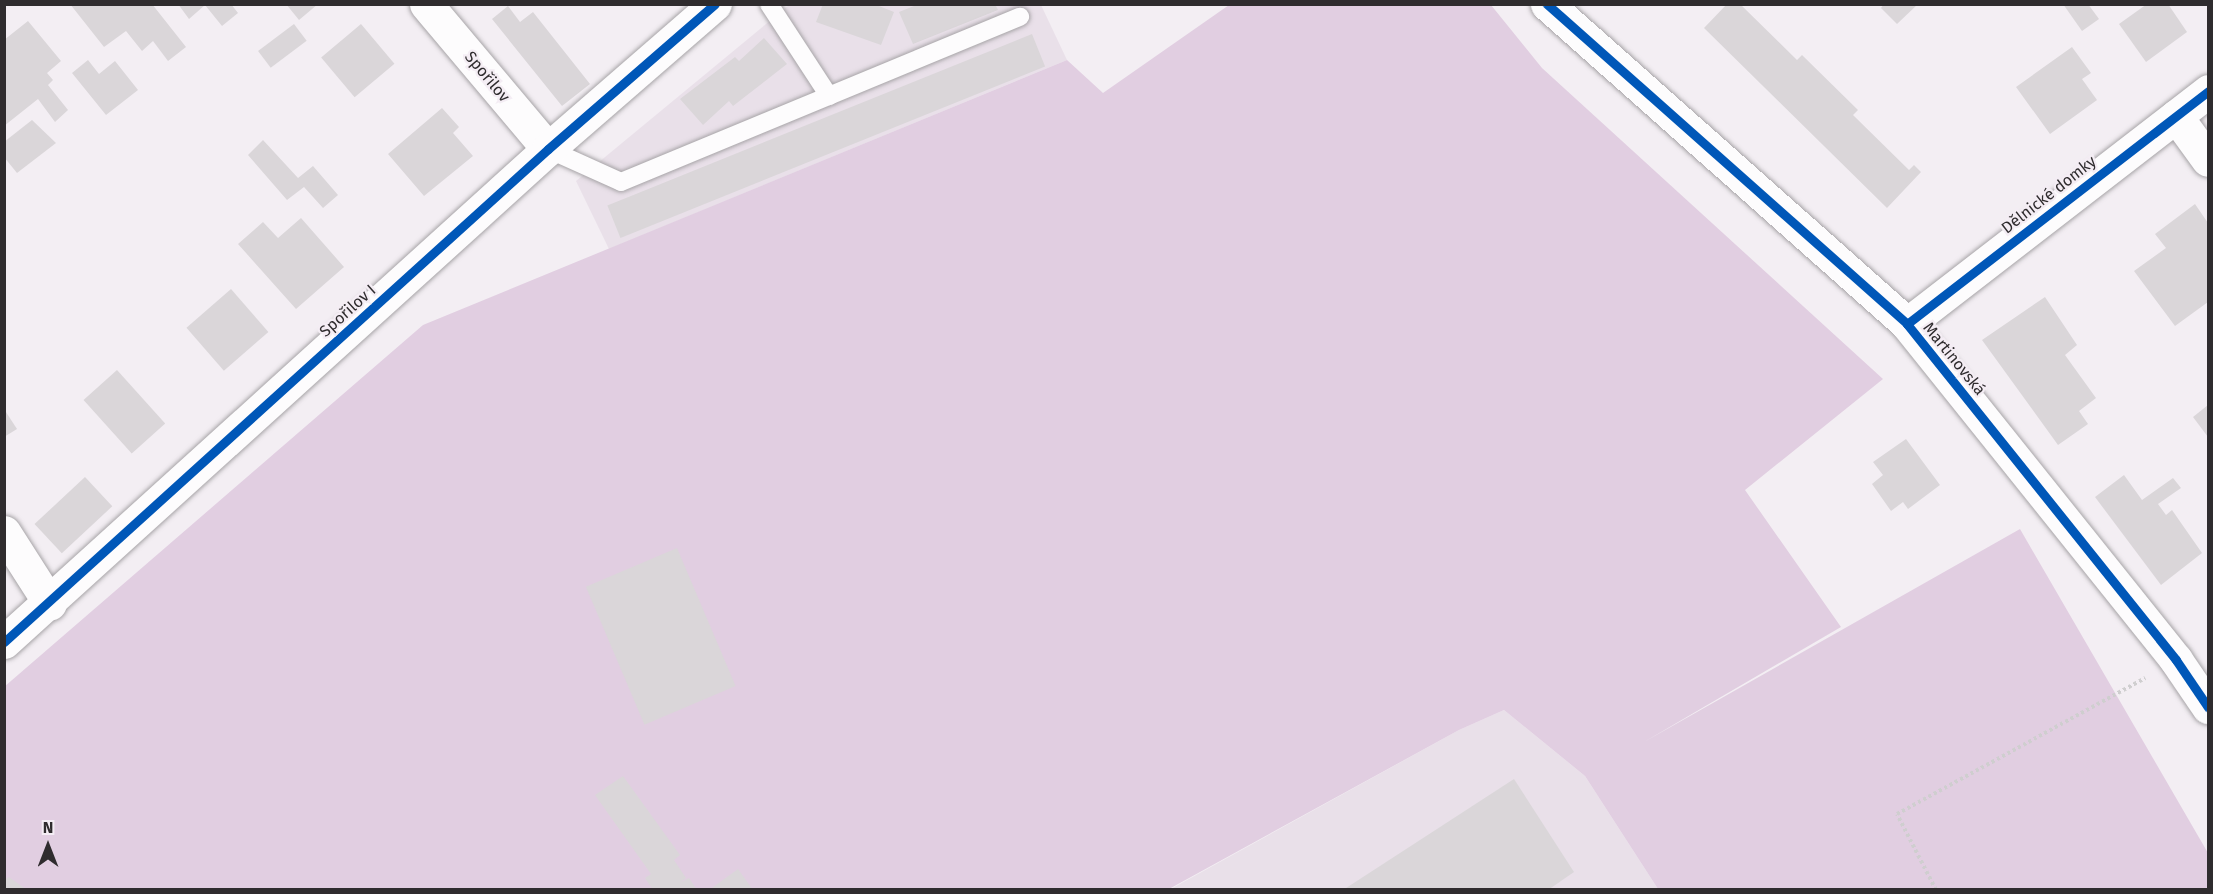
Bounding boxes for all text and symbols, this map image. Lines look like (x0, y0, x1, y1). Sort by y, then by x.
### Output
street label: Spořilov (460, 48, 514, 106)
street label: Dělnické domky (1998, 152, 2100, 238)
street label: Spořilov I (316, 281, 380, 341)
street label: Martinovská (1919, 319, 1989, 399)
north arrow (18, 816, 78, 876)
text: N (43, 818, 53, 837)

